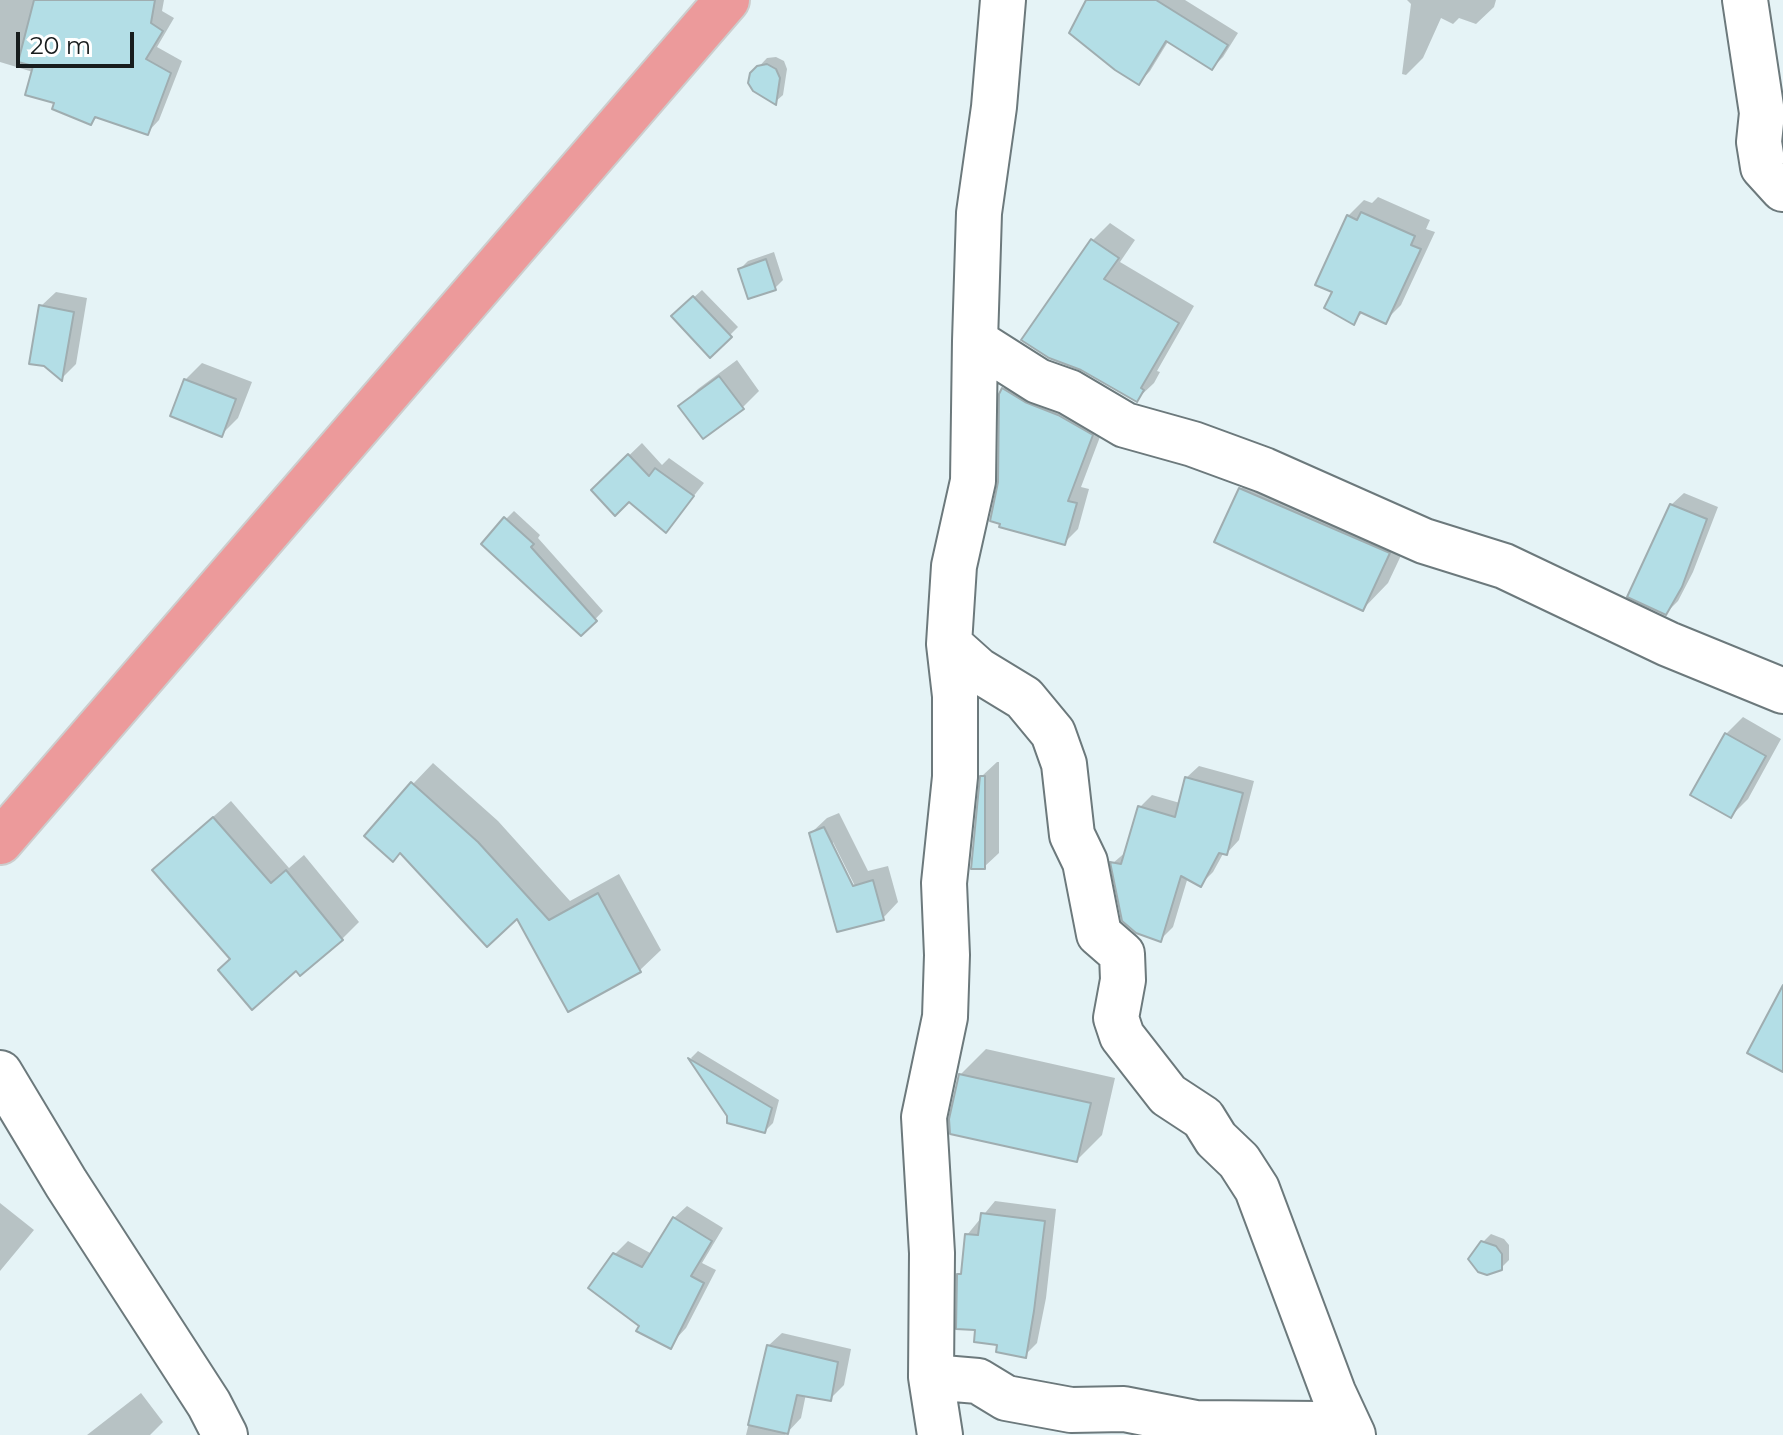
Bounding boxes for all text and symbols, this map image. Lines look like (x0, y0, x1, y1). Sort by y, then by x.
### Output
scale bar (20, 16, 138, 66)
text: 20 m (30, 31, 91, 60)

